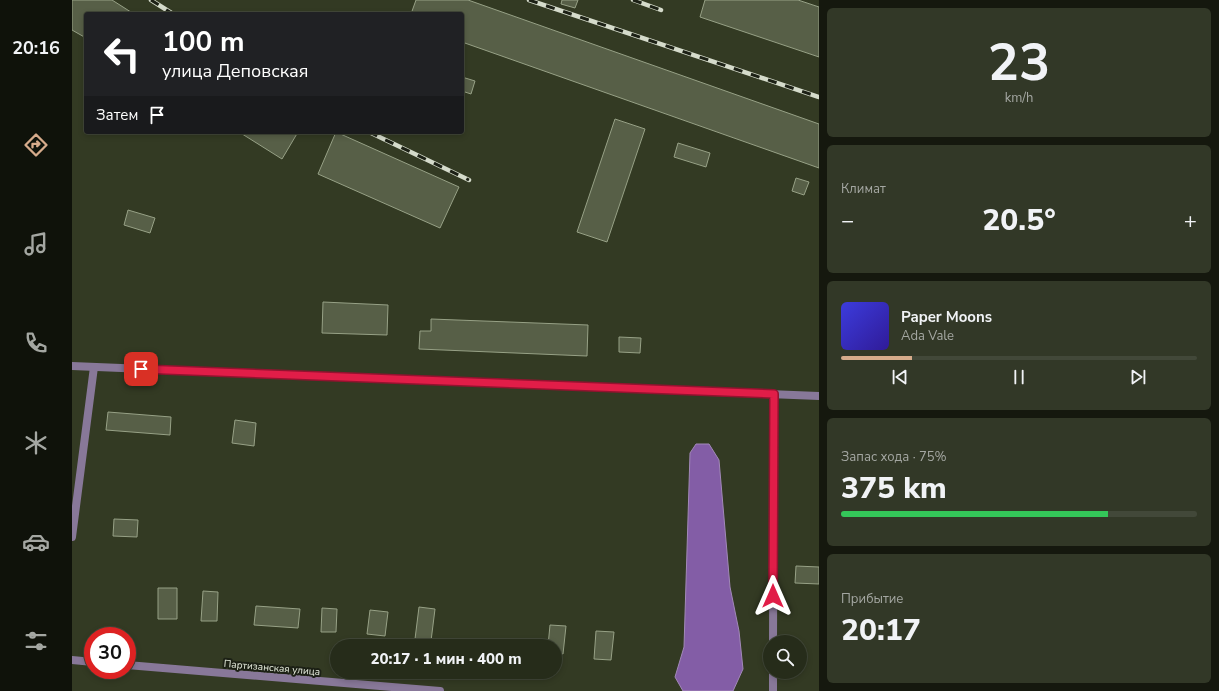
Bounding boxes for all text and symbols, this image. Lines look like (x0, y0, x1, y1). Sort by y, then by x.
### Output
text: 100 m (162, 23, 245, 61)
text: 23 (988, 27, 1050, 98)
icon: left (96, 28, 148, 80)
text: 20:16 (12, 36, 60, 60)
text: улица Деповская (162, 59, 309, 83)
text: km/h (1005, 89, 1033, 107)
icon: arrive (146, 104, 168, 126)
text: Затем (96, 105, 138, 125)
icon: directions (22, 131, 50, 159)
text: Климат (841, 180, 886, 198)
text: 20.5° (982, 200, 1056, 241)
text: − (841, 206, 854, 236)
text: + (1184, 206, 1197, 236)
icon: music (22, 230, 50, 258)
text: Paper Moons (901, 307, 992, 327)
text: Ada Vale (901, 327, 954, 345)
icon: phone (22, 329, 50, 357)
pin (124, 352, 158, 386)
icon: arrive (130, 358, 152, 380)
icon: previous (889, 366, 911, 388)
icon: pause (1008, 366, 1030, 388)
icon: next (1127, 366, 1149, 388)
icon: climate (22, 429, 50, 457)
text: Запас хода · 75% (841, 448, 947, 466)
text: 375 km (841, 468, 947, 509)
icon: car (22, 528, 50, 556)
position arrow (752, 575, 794, 617)
text: Прибытие (841, 590, 903, 608)
text: 20:17 (841, 610, 921, 651)
icon: filters (22, 627, 50, 655)
speed limit sign: 30 (84, 627, 136, 679)
map controls (763, 635, 807, 679)
button: search (763, 635, 807, 679)
text: 20:17 · 1 мин · 400 m (370, 649, 522, 669)
street label: Партизанская улица (223, 657, 321, 679)

